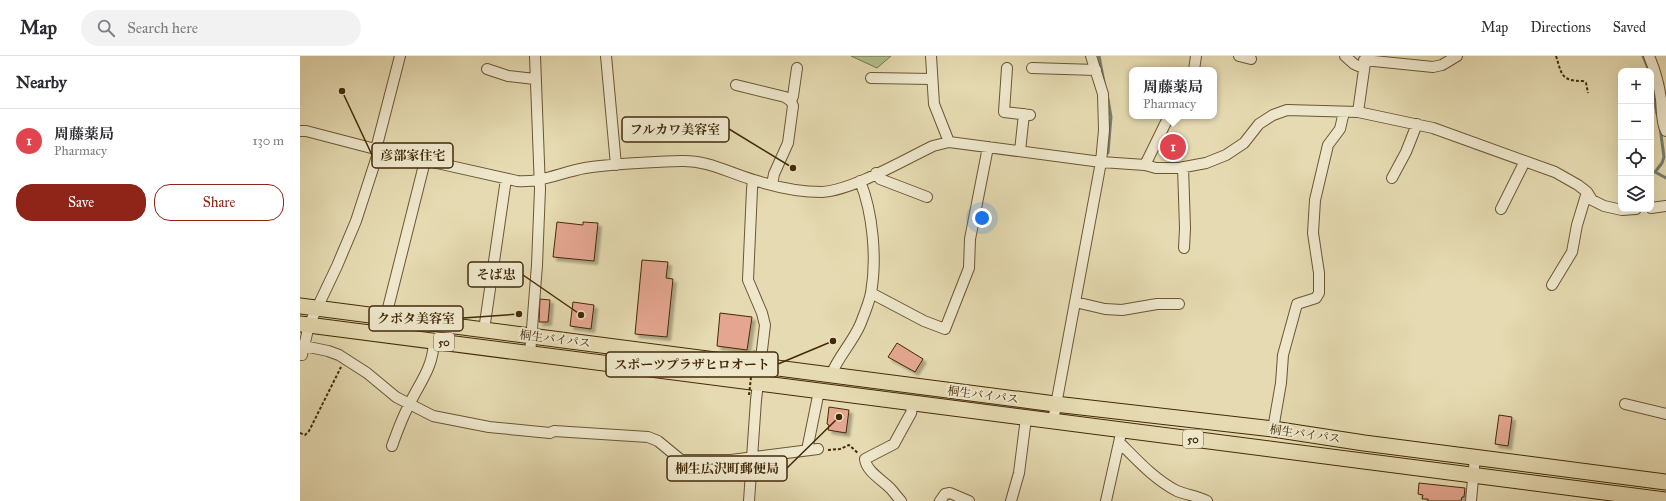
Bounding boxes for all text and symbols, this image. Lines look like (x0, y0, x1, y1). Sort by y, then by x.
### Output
search box (81, 10, 361, 46)
text: Map (20, 16, 57, 39)
icon: search (95, 17, 117, 39)
text: Search here (127, 19, 198, 37)
text: Map (1481, 19, 1508, 36)
text: Directions (1530, 19, 1591, 36)
text: Saved (1613, 19, 1646, 36)
popup (1129, 67, 1217, 119)
map controls (1618, 68, 1654, 212)
button: + (1618, 68, 1654, 104)
text: Nearby (16, 72, 67, 93)
text: 周藤薬局 (1143, 78, 1203, 96)
text: Pharmacy (1143, 96, 1196, 112)
button: − (1618, 104, 1654, 140)
callout: フルカワ美容室 (622, 117, 729, 142)
text: フルカワ美容室 (630, 122, 720, 138)
text: 周藤薬局 (54, 125, 114, 143)
pin: 1 (1160, 132, 1186, 162)
text: 1 (26, 133, 32, 149)
text: 130 m (252, 133, 284, 149)
button: locate (1618, 140, 1654, 176)
text: Pharmacy (54, 143, 107, 159)
callout: 彦部家住宅 (372, 143, 453, 168)
text: 彦部家住宅 (380, 148, 446, 164)
button: layers (1618, 176, 1654, 212)
button: Save (16, 184, 146, 221)
button: Share (154, 184, 284, 221)
your location (972, 208, 992, 228)
callout: そば忠 (468, 262, 523, 287)
text: そば忠 (476, 267, 516, 283)
callout: クボタ美容室 (369, 306, 463, 331)
text: クボタ美容室 (377, 311, 455, 327)
street label: 桐生バイパス (519, 328, 591, 350)
road number: 50 (434, 333, 454, 351)
callout: スポーツプラザヒロオート (606, 352, 778, 377)
text: スポーツプラザヒロオート (614, 357, 770, 373)
street label: 桐生バイパス (947, 384, 1019, 406)
street label: 桐生バイパス (1268, 422, 1342, 446)
road number: 50 (1183, 430, 1203, 448)
callout: 桐生広沢町郵便局 (667, 456, 787, 481)
text: 桐生広沢町郵便局 (675, 461, 779, 477)

